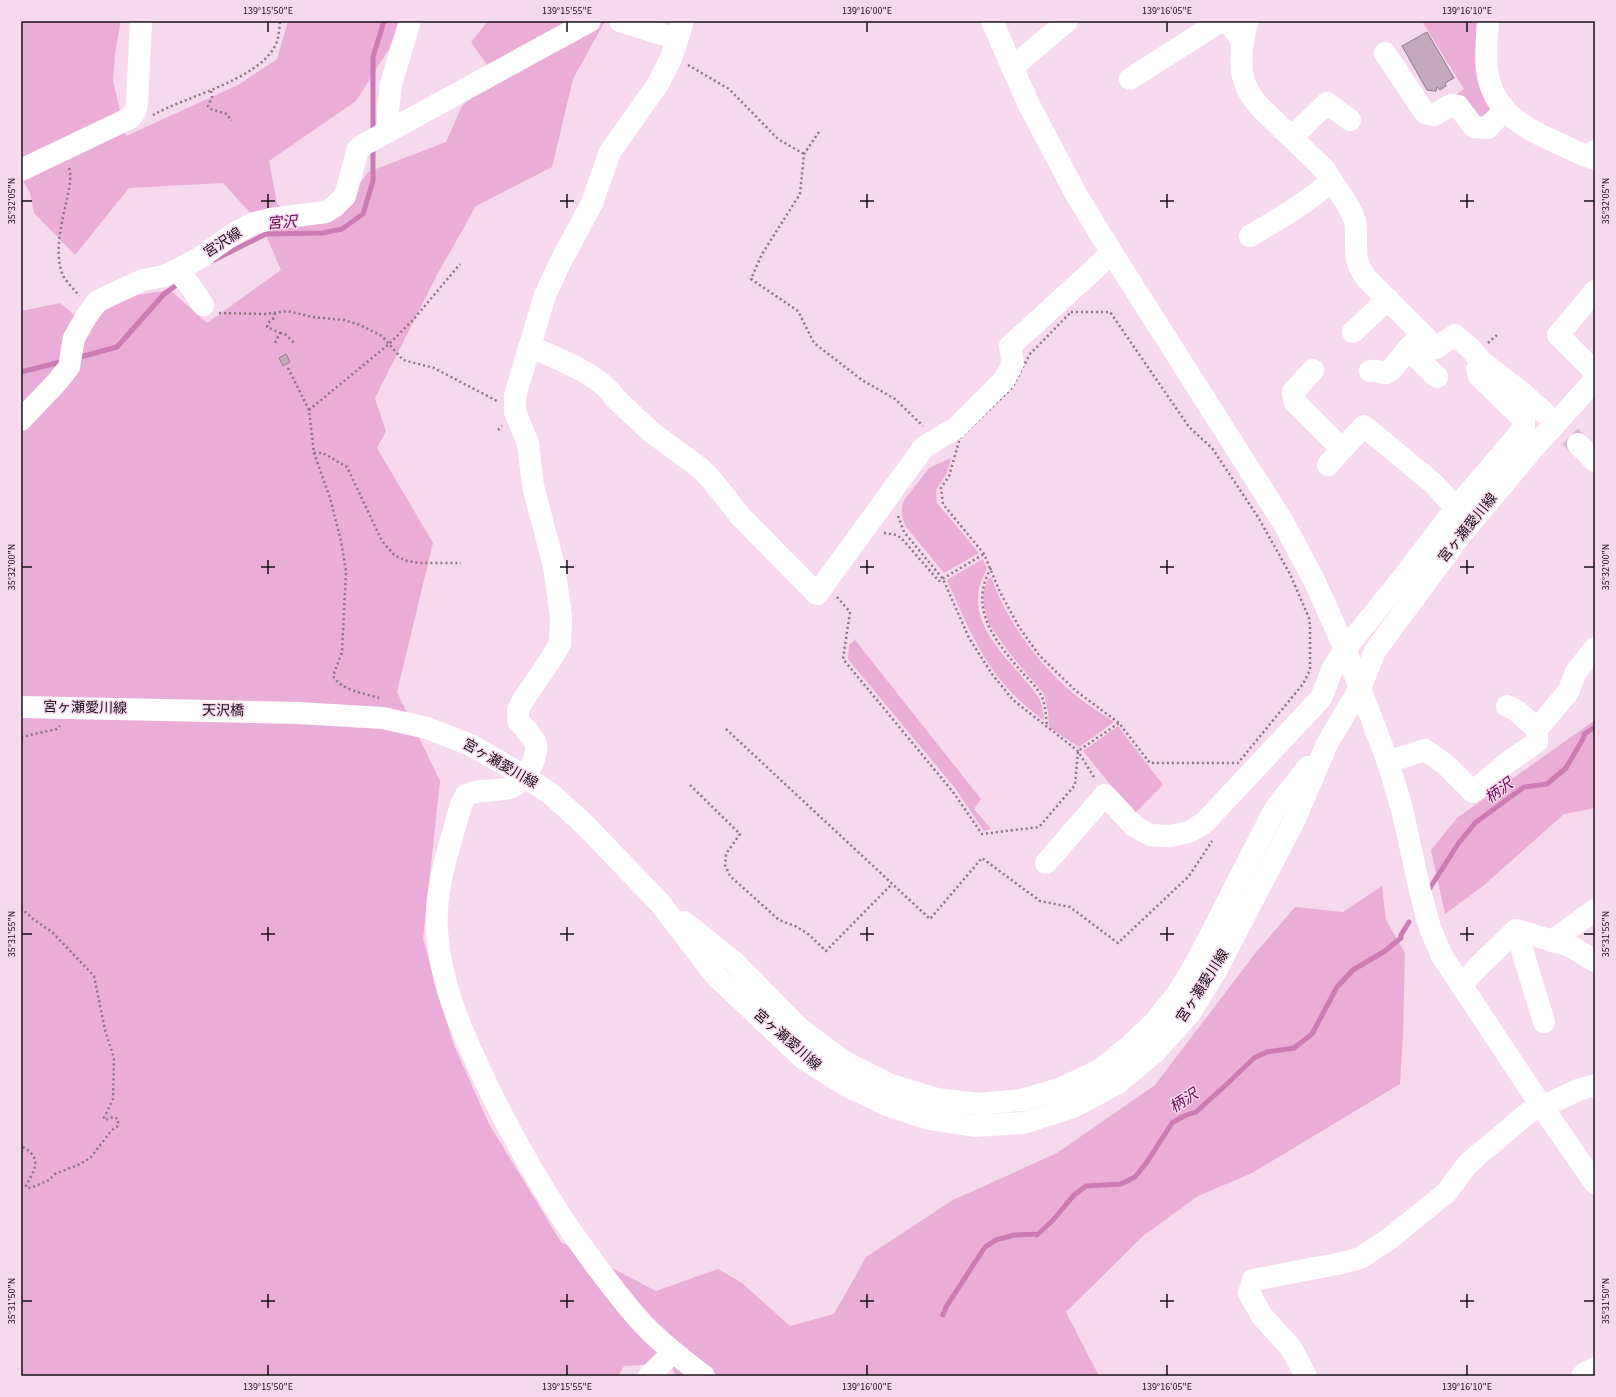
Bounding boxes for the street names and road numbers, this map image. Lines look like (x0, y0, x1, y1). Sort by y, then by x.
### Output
street label: 宮沢線 (200, 223, 246, 263)
street label: 宮ヶ瀬愛川線 (1434, 489, 1502, 567)
street label: 宮ヶ瀬愛川線 (43, 697, 127, 719)
street label: 天沢橋 (202, 701, 244, 721)
street label: 宮ヶ瀬愛川線 (459, 734, 541, 794)
street label: 宮ヶ瀬愛川線 (1172, 945, 1234, 1027)
street label: 宮ヶ瀬愛川線 (749, 1005, 825, 1075)

